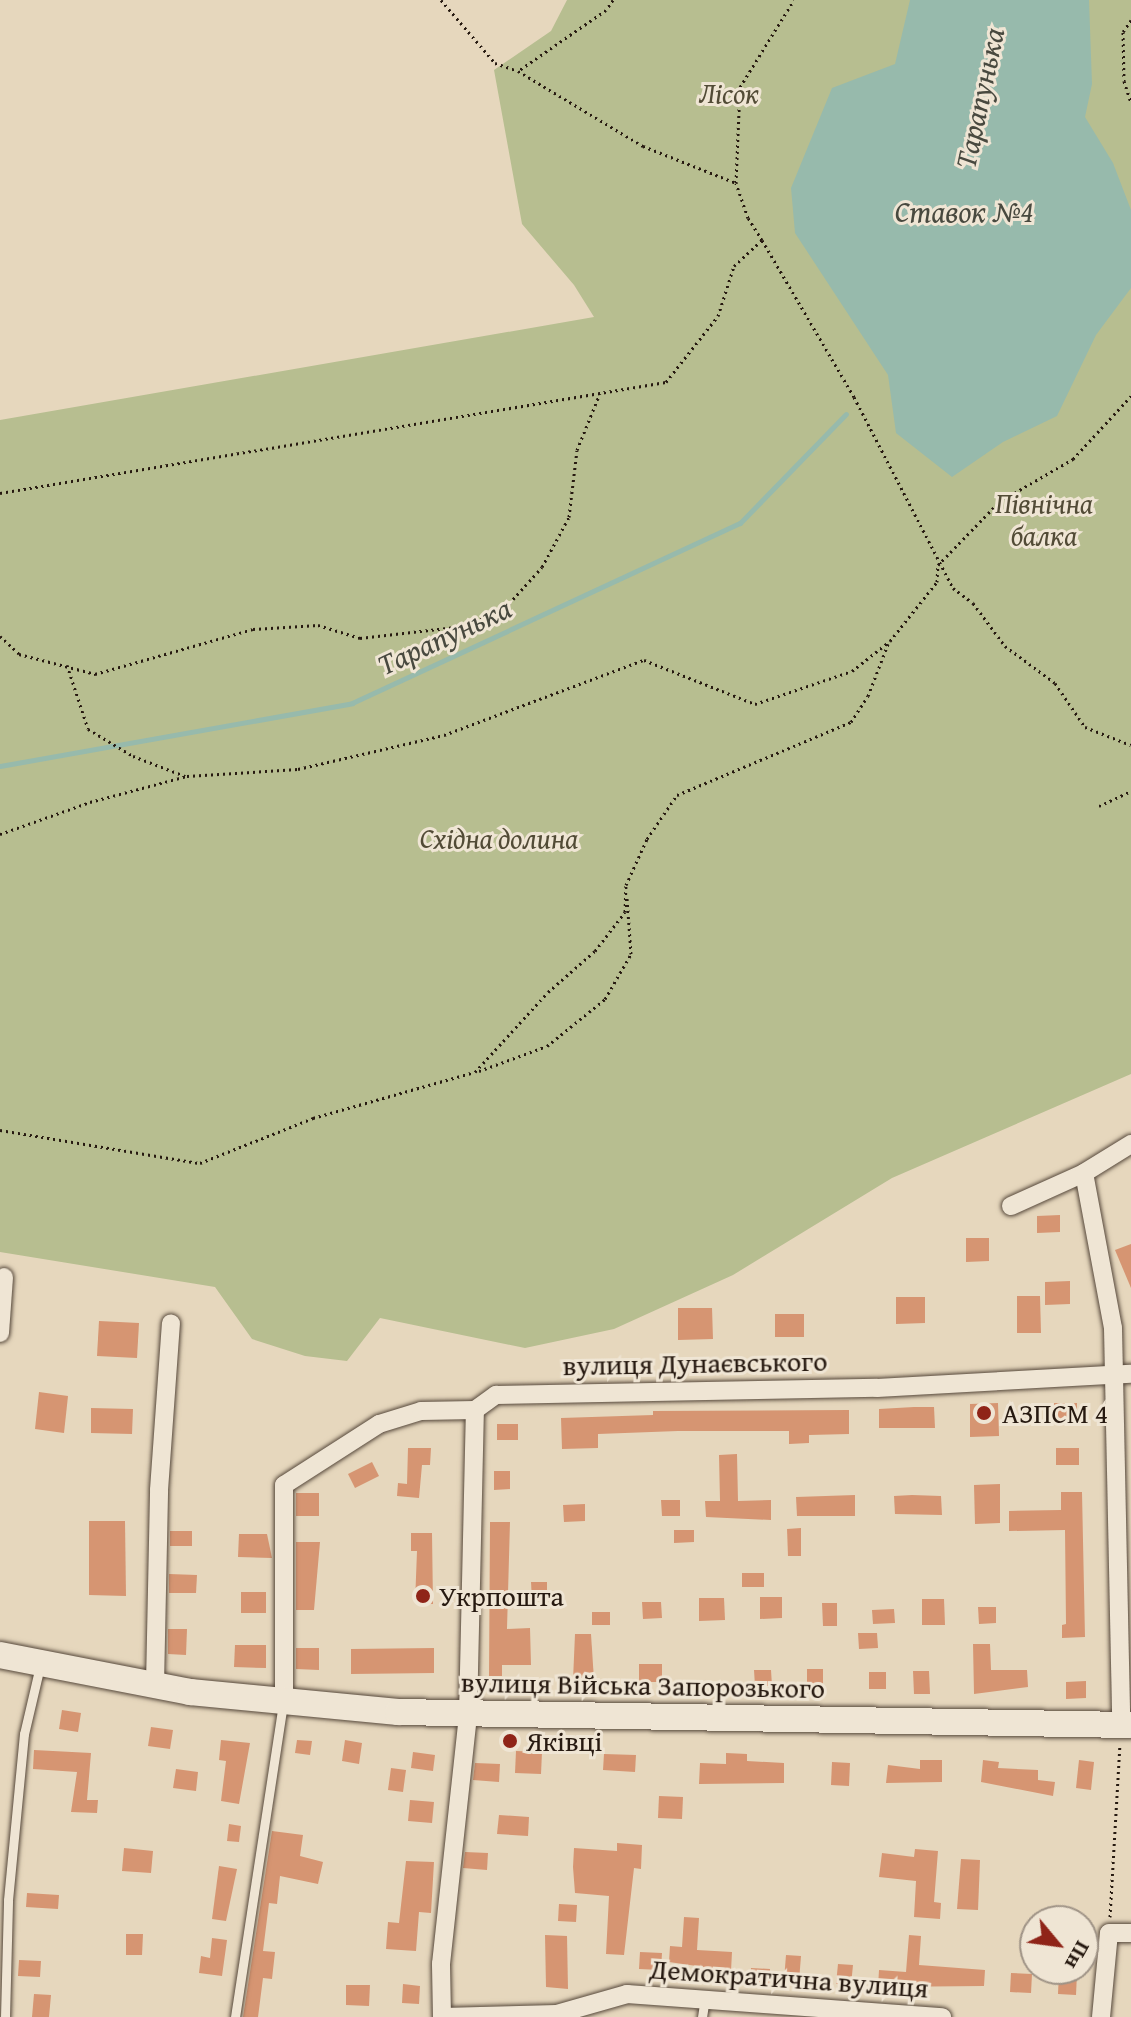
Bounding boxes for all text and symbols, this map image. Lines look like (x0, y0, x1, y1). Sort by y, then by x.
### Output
water label: Тарапунька (947, 24, 1011, 172)
park label: Лісок (699, 76, 759, 110)
water label: Ставок №4 (895, 193, 1033, 229)
park label: Північна балка (995, 486, 1093, 552)
water label: Тарапунька (372, 589, 516, 683)
park label: Східна долина (420, 821, 578, 855)
street label: вулиця Дунаєвського (562, 1344, 828, 1382)
place label: АЗПСМ 4 (1002, 1396, 1108, 1430)
marker: АЗПСМ 4 (973, 1402, 995, 1424)
place label: Укрпошта (439, 1579, 564, 1613)
marker: Укрпошта (414, 1587, 432, 1605)
street label: вулиця Війська Запорозького (461, 1665, 825, 1705)
place label: Яківці (526, 1724, 602, 1758)
marker: Яківці (501, 1732, 519, 1750)
north arrow (1019, 1905, 1099, 1985)
text: Пн (1057, 1936, 1099, 1976)
street label: Демократична вулиця (648, 1951, 930, 2005)

